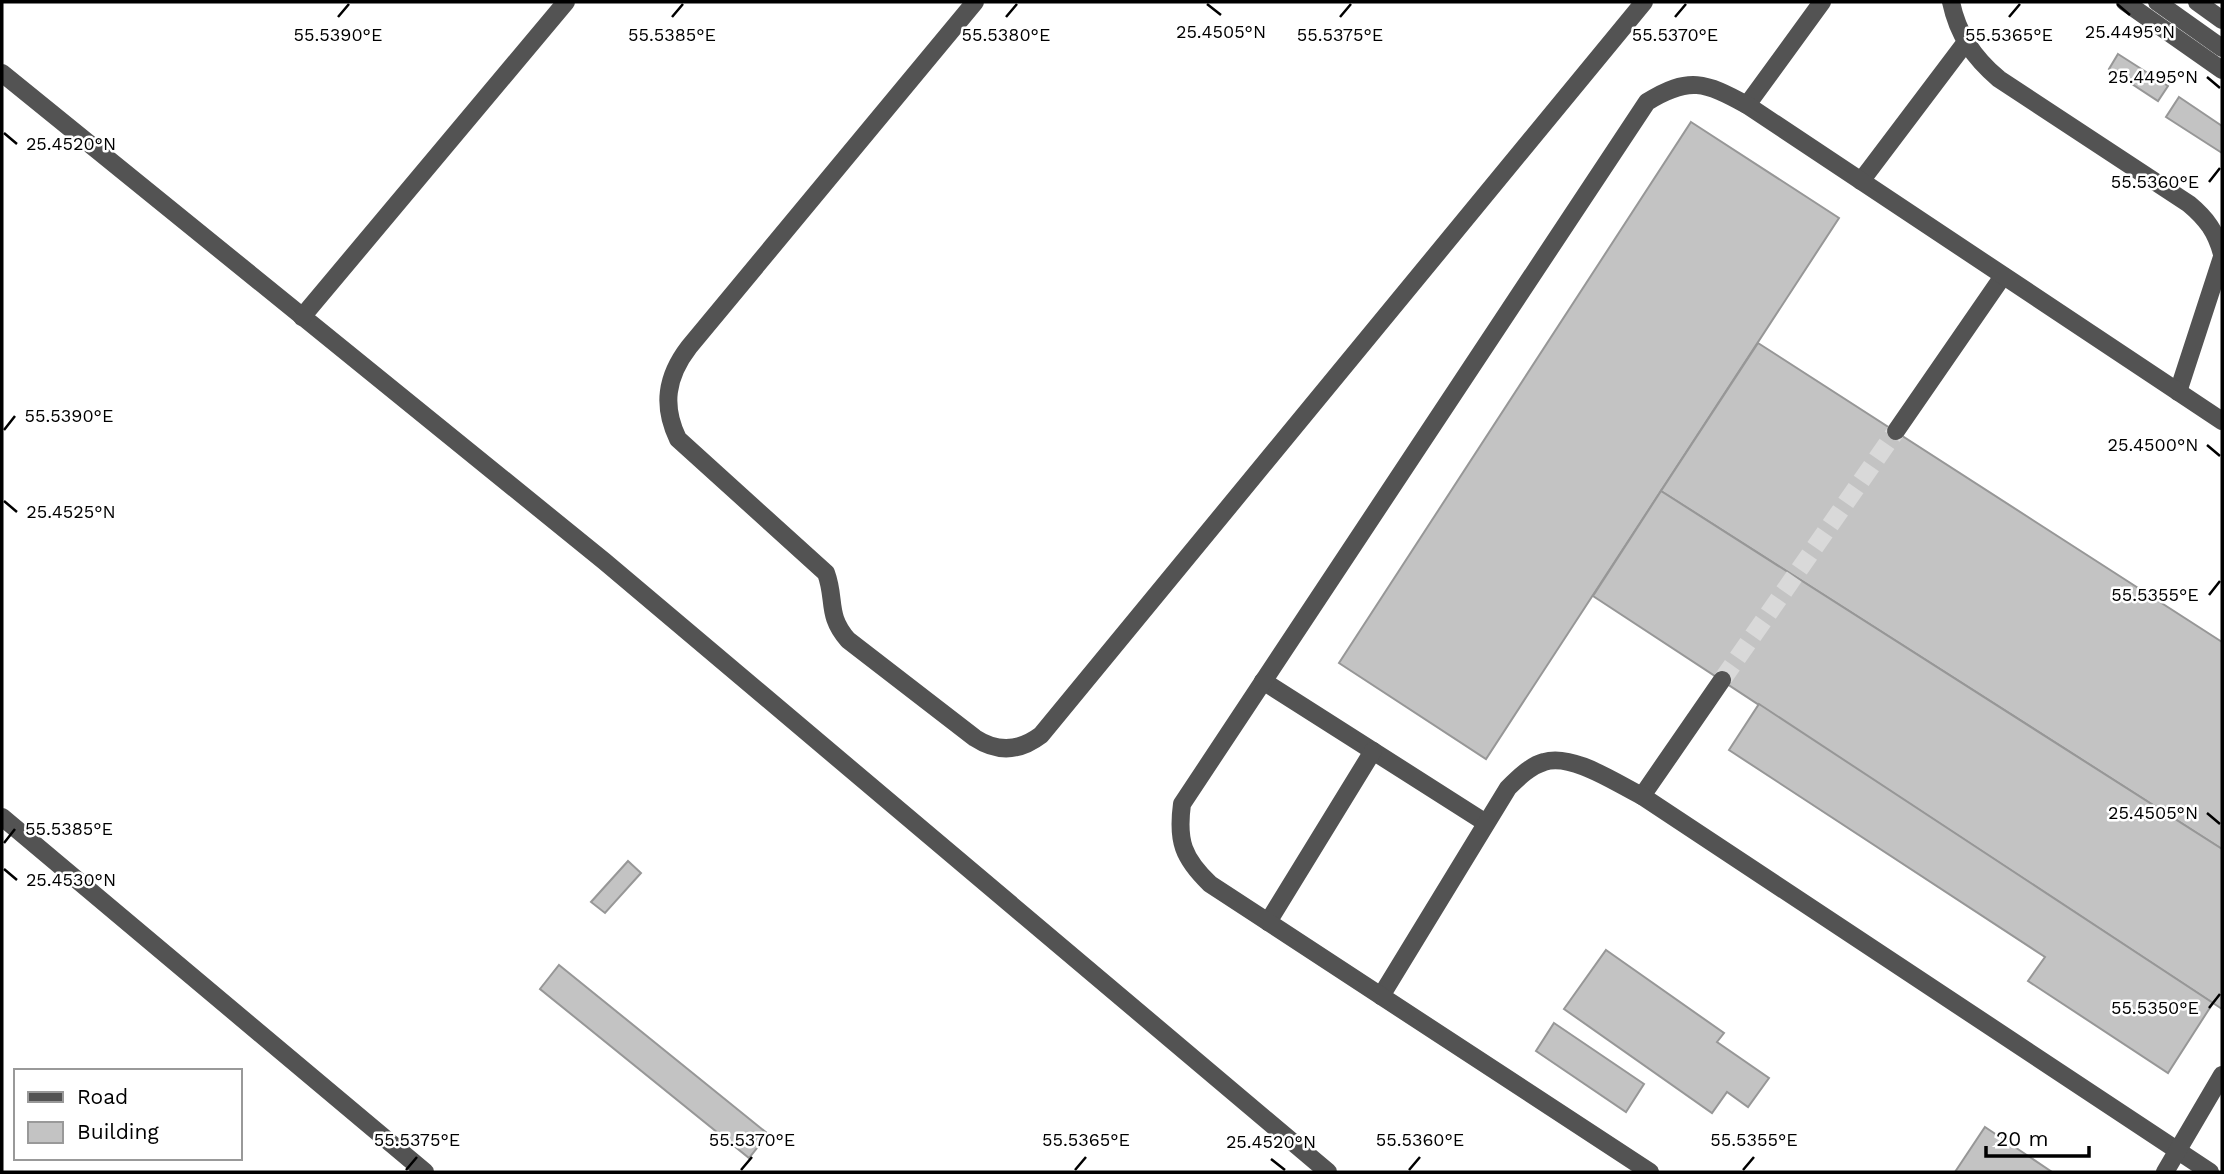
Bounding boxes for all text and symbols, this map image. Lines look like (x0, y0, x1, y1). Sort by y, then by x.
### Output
text: 25.4505°N (1176, 21, 1266, 42)
text: 25.4495°N (2085, 21, 2175, 42)
text: 55.5390°E (294, 24, 382, 45)
text: 55.5385°E (628, 24, 716, 45)
text: 55.5380°E (962, 24, 1050, 45)
text: 55.5375°E (1297, 24, 1383, 45)
text: 55.5370°E (1632, 24, 1718, 45)
text: 55.5365°E (1965, 24, 2053, 45)
text: 25.4495°N (2108, 66, 2198, 87)
text: 25.4520°N (26, 133, 116, 154)
text: 55.5360°E (2111, 171, 2199, 192)
text: 55.5390°E (25, 405, 113, 426)
text: 25.4500°N (2108, 434, 2198, 455)
text: 25.4525°N (26, 501, 116, 522)
text: 55.5355°E (2111, 584, 2199, 605)
text: 25.4505°N (2108, 802, 2198, 823)
text: 55.5385°E (25, 818, 113, 839)
text: 25.4530°N (26, 869, 116, 890)
text: 55.5350°E (2111, 997, 2199, 1018)
legend (14, 1069, 242, 1160)
text: Road (77, 1084, 128, 1109)
scale bar (1986, 1114, 2089, 1158)
text: Building (77, 1119, 159, 1144)
text: 20 m (1996, 1126, 2048, 1151)
text: 55.5375°E (374, 1129, 460, 1150)
text: 55.5370°E (709, 1129, 795, 1150)
text: 55.5365°E (1042, 1129, 1130, 1150)
text: 55.5360°E (1376, 1129, 1464, 1150)
text: 55.5355°E (1710, 1129, 1798, 1150)
text: 25.4520°N (1226, 1131, 1316, 1152)

